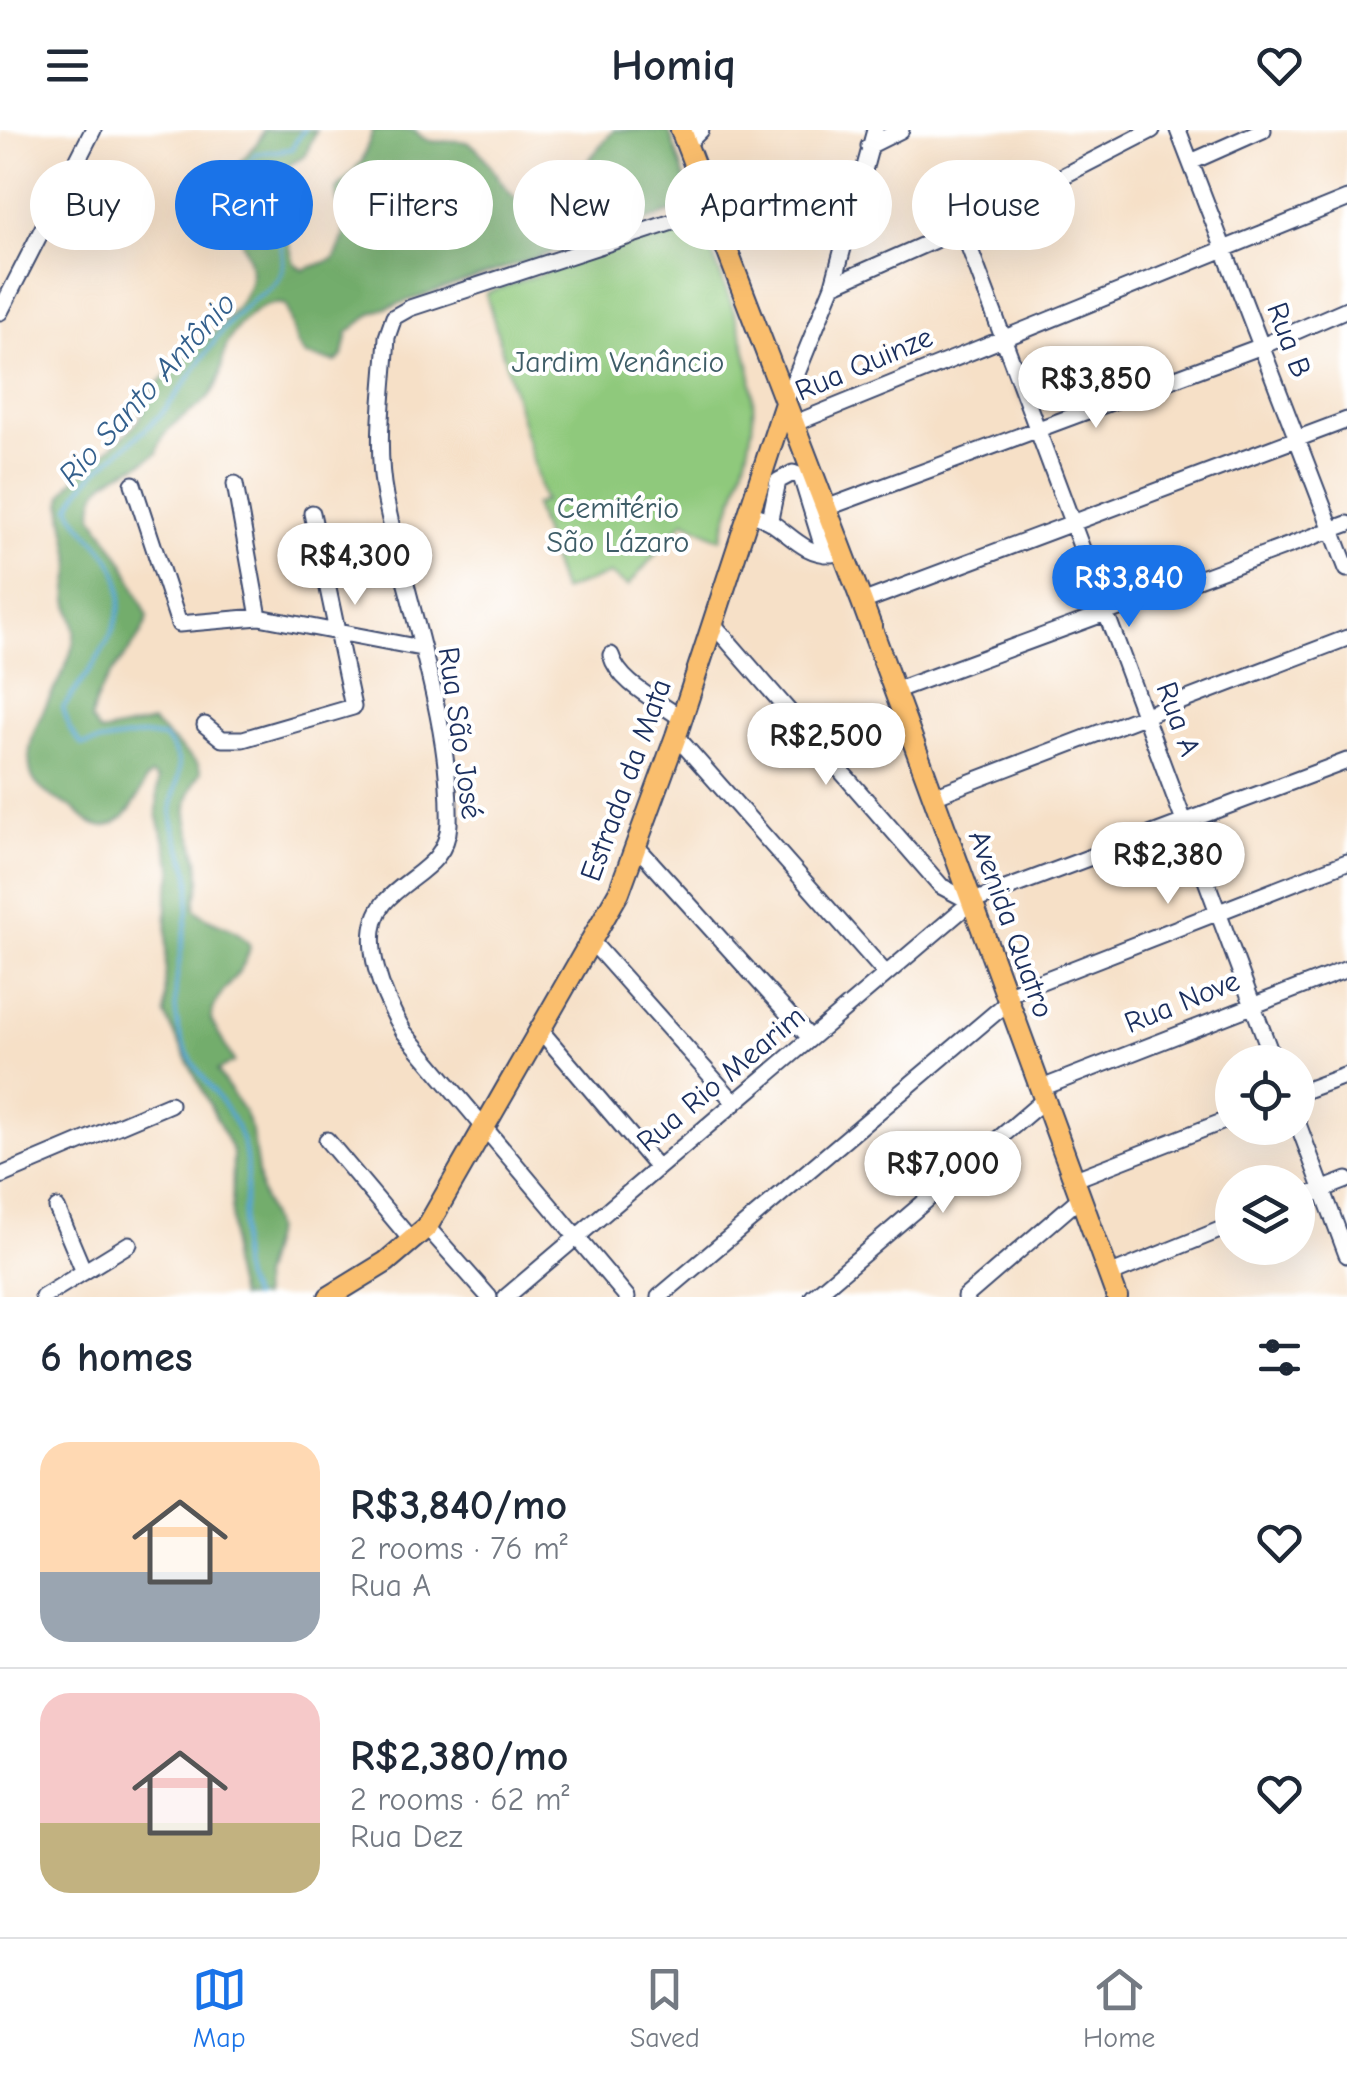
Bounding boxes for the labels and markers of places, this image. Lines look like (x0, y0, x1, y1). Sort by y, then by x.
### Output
pin: R$3,850 (1004, 346, 1188, 431)
pin: R$4,300 (263, 523, 447, 608)
pin: R$3,840 (1037, 545, 1221, 630)
pin: R$2,500 (734, 703, 918, 788)
pin: R$2,380 (1076, 822, 1260, 907)
pin: R$7,000 (851, 1131, 1035, 1216)

